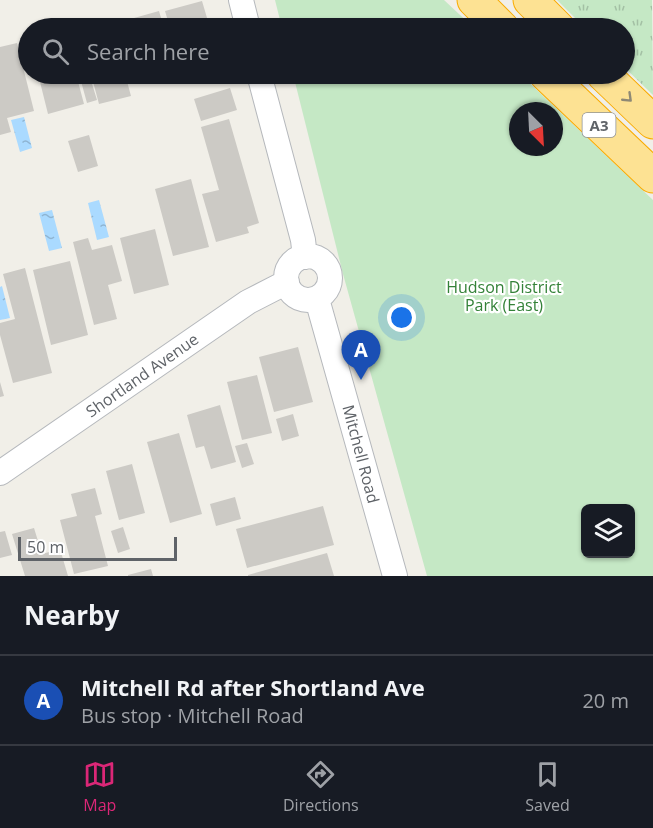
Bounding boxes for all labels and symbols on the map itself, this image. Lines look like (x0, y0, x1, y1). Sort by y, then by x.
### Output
one-way arrow (621, 90, 632, 101)
north arrow (509, 102, 563, 156)
road number: A3 (582, 113, 616, 137)
park label: Hudson District Park (East) (446, 276, 562, 316)
your location (387, 303, 416, 332)
street label: Shortland Avenue (81, 328, 203, 422)
pin: A (342, 330, 380, 380)
street label: Mitchell Road (337, 402, 385, 506)
scale bar (18, 534, 177, 562)

